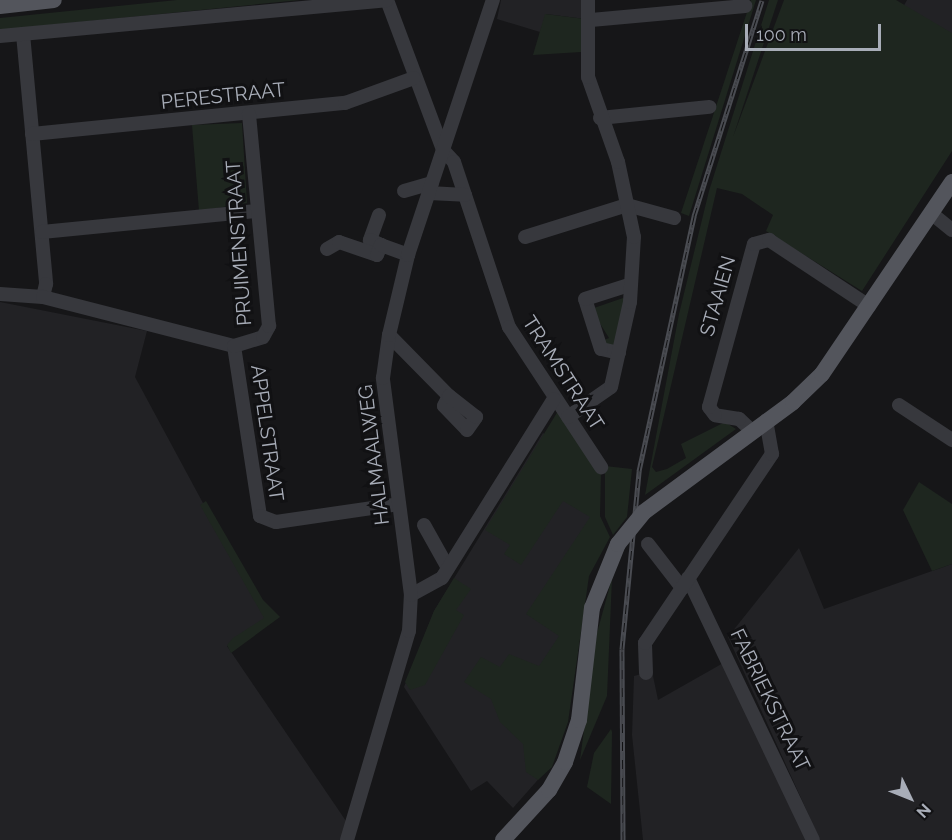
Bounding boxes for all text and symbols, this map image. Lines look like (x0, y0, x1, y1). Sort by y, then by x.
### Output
scale bar (748, 12, 884, 50)
text: 100 m (756, 24, 807, 45)
street label: PERESTRAAT (160, 78, 286, 114)
street label: PRUIMENSTRAAT (221, 159, 257, 327)
street label: STAAIEN (695, 253, 741, 339)
street label: TRAMSTRAAT (517, 311, 609, 435)
street label: APPELSTRAAT (246, 363, 288, 503)
street label: HALMAALWEG (353, 383, 395, 527)
street label: FABRIEKSTRAAT (725, 625, 815, 775)
north arrow (880, 768, 940, 828)
text: N (912, 800, 935, 822)

